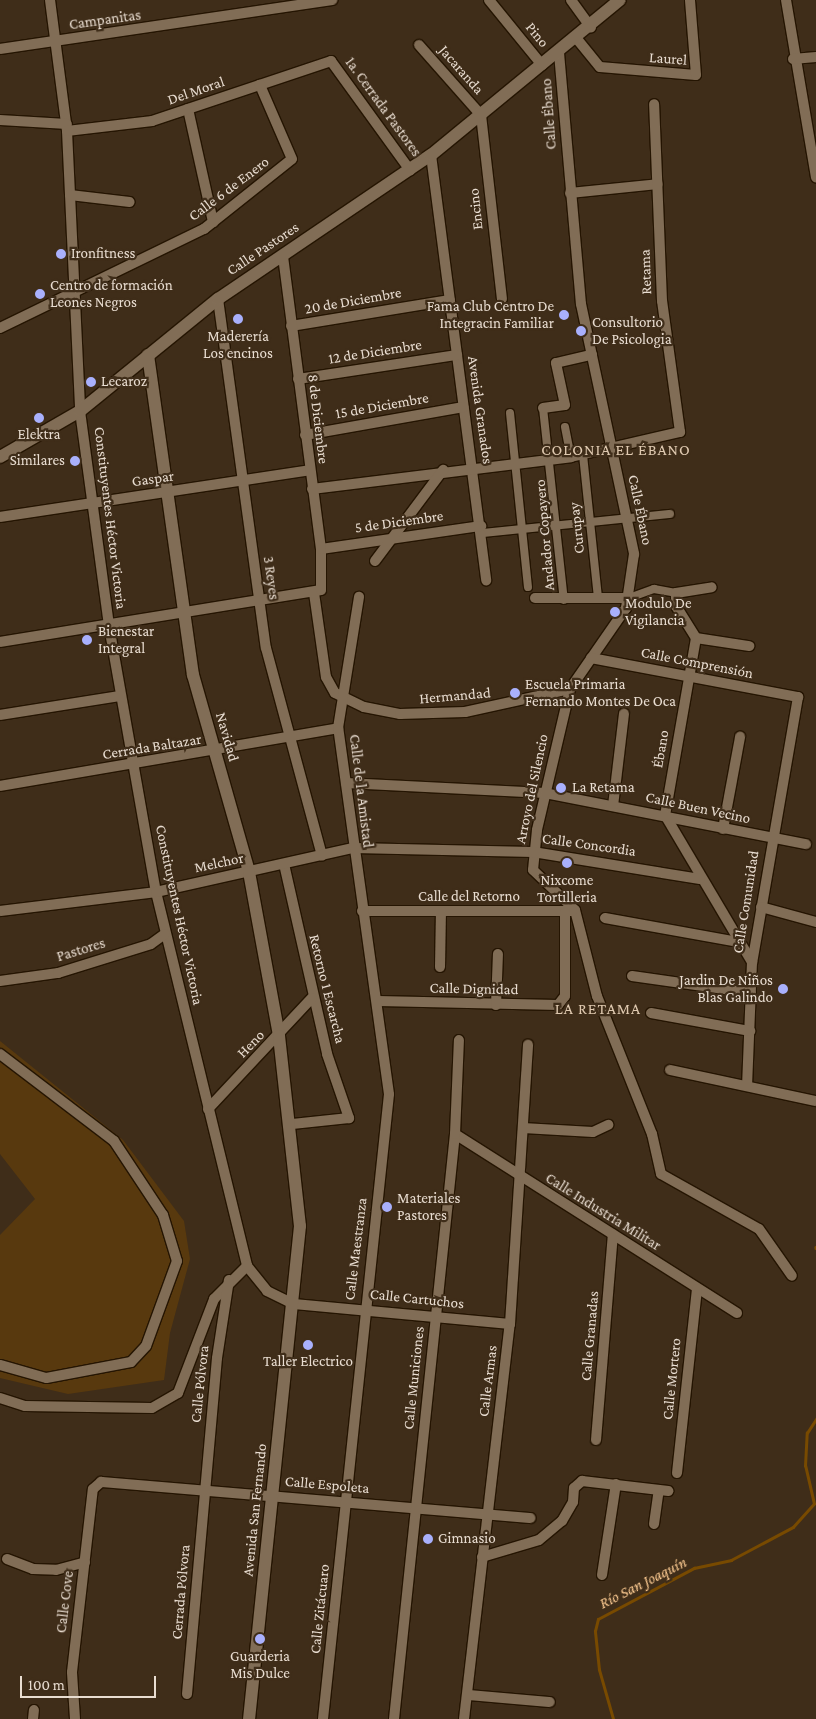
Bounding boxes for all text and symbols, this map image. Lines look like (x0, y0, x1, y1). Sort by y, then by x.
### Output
street label: Campanitas (68, 6, 142, 34)
street label: Pino (522, 19, 552, 51)
street label: Jacaranda (435, 42, 487, 98)
street label: Laurel (648, 49, 688, 69)
street label: 1a. Cerrada Pastores (341, 54, 425, 160)
street label: Del Moral (165, 73, 227, 109)
street label: Calle Ébano (538, 78, 560, 150)
street label: Calle 6 de Enero (185, 153, 273, 225)
street label: Encino (465, 187, 487, 231)
street label: Calle Pastores (224, 218, 302, 280)
place label: Ironfitness (71, 245, 135, 263)
marker: Ironfitness (55, 248, 67, 260)
street label: Retama (636, 249, 656, 295)
place label: Centro de formación Leones Negros (50, 276, 173, 311)
street label: 20 de Diciembre (303, 284, 403, 318)
marker: Centro de formación Leones Negros (34, 288, 46, 300)
place label: Fama Club Centro De Integracin Familiar (427, 297, 554, 332)
marker: Fama Club Centro De Integracin Familiar (558, 309, 570, 321)
marker: Maderería Los encinos (232, 313, 244, 325)
place label: Consultorio De Psicologia (592, 313, 672, 348)
marker: Consultorio De Psicologia (574, 324, 588, 338)
place label: Maderería Los encinos (203, 327, 273, 362)
street label: 12 de Diciembre (327, 336, 423, 368)
street label: Avenida Granados (464, 355, 496, 465)
place label: Lecaroz (101, 373, 147, 391)
street label: 8 de Diciembre (304, 373, 332, 465)
marker: Lecaroz (85, 376, 97, 388)
street label: 15 de Diciembre (334, 389, 430, 423)
marker: Elektra (33, 412, 45, 424)
place label: Elektra (18, 426, 60, 444)
street label: Constituyentes Héctor Victoria (90, 426, 130, 610)
district label: COLONIA EL ÉBANO (539, 440, 693, 460)
place label: Similares (10, 452, 65, 470)
marker: Similares (69, 455, 81, 467)
street label: Gaspar (131, 467, 175, 491)
street label: Calle Ébano (624, 473, 656, 547)
street label: Andador Copayero (531, 479, 559, 591)
street label: Curupay (565, 501, 589, 555)
street label: 5 de Diciembre (354, 507, 444, 537)
street label: 3 Reyes (259, 555, 283, 601)
place label: Modulo De Vigilancia (625, 594, 692, 629)
marker: Modulo De Vigilancia (609, 606, 621, 618)
place label: Bienestar Integral (98, 622, 154, 657)
marker: Bienestar Integral (80, 633, 94, 647)
street label: Calle Comprensión (639, 643, 755, 683)
place label: Escuela Primaria Fernando Montes De Oca (525, 675, 676, 710)
street label: Hermandad (419, 684, 491, 708)
marker: Escuela Primaria Fernando Montes De Oca (509, 687, 521, 699)
street label: Navidad (211, 710, 243, 764)
street label: Ébano (649, 729, 673, 769)
street label: Cerrada Baltazar (101, 730, 203, 764)
street label: Calle de la Amistad (345, 733, 377, 849)
street label: Arroyo del Silencio (512, 733, 552, 845)
place label: La Retama (572, 779, 635, 797)
marker: La Retama (554, 781, 568, 795)
street label: Calle Buen Vecino (644, 788, 752, 828)
street label: Constituyentes Héctor Victoria (151, 823, 207, 1007)
street label: Calle Concordia (541, 830, 637, 860)
street label: Melchor (193, 849, 245, 877)
street label: Calle Comunidad (729, 849, 763, 955)
marker: Nixcome Tortilleria (561, 857, 573, 869)
place label: Nixcome Tortilleria (537, 871, 597, 906)
street label: Calle del Retorno (418, 888, 520, 906)
street label: Retorno 1 Escarcha (305, 933, 349, 1045)
street label: Pastores (54, 934, 108, 966)
place label: Jardin De Niños Blas Galindo (679, 971, 773, 1006)
street label: Calle Dignidad (429, 979, 519, 999)
marker: Jardin De Niños Blas Galindo (777, 983, 789, 995)
district label: LA RETAMA (554, 999, 642, 1019)
street label: Heno (233, 1026, 269, 1062)
street label: Calle Industria Militar (542, 1169, 664, 1255)
place label: Materiales Pastores (397, 1189, 460, 1224)
street label: Calle Maestranza (341, 1197, 371, 1301)
marker: Materiales Pastores (381, 1201, 393, 1213)
street label: Calle Cartuchos (369, 1285, 465, 1313)
street label: Calle Granadas (577, 1290, 603, 1382)
street label: Calle Municiones (400, 1326, 428, 1430)
street label: Calle Mortero (659, 1337, 685, 1421)
marker: Taller Electrico (302, 1339, 314, 1351)
street label: Calle Pólvora (187, 1344, 213, 1424)
street label: Calle Armas (475, 1344, 501, 1418)
place label: Taller Electrico (263, 1353, 353, 1371)
street label: Avenida San Fernando (239, 1443, 271, 1577)
street label: Calle Espoleta (284, 1472, 370, 1498)
place label: Gimnasio (438, 1530, 496, 1548)
marker: Gimnasio (422, 1533, 434, 1545)
street label: Cerrada Pólvora (168, 1544, 194, 1640)
water label: Río San Joaquín (596, 1553, 690, 1613)
street label: Calle Zitácuaro (306, 1563, 334, 1655)
street label: Calle Cove (52, 1570, 78, 1634)
marker: Guarderia Mis Dulce (254, 1633, 266, 1645)
place label: Guarderia Mis Dulce (230, 1647, 290, 1682)
scale bar (22, 1666, 159, 1698)
text: 100 m (28, 1677, 65, 1693)

